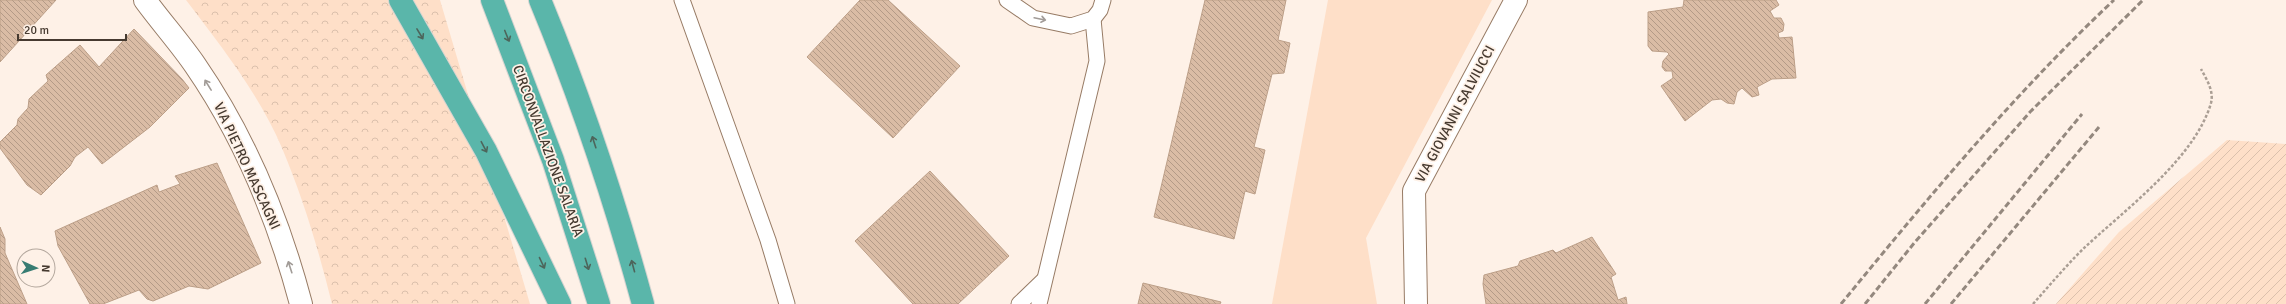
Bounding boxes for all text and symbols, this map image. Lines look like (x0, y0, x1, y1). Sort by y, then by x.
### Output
scale bar (18, 16, 126, 42)
one-way arrow (1033, 16, 1046, 24)
text: 20 m (24, 23, 49, 38)
one-way arrow (416, 28, 424, 40)
one-way arrow (503, 30, 511, 42)
street label: VIA GIOVANNI SALVIUCCI (1412, 43, 1498, 185)
street label: CIRCONVALLAZIONE SALARIA (509, 63, 587, 240)
one-way arrow (203, 79, 211, 91)
street label: VIA PIETRO MASCAGNI (210, 100, 284, 232)
one-way arrow (590, 136, 597, 149)
one-way arrow (481, 140, 488, 152)
north arrow (16, 248, 56, 288)
one-way arrow (539, 257, 546, 269)
one-way arrow (584, 258, 591, 271)
one-way arrow (629, 260, 636, 273)
one-way arrow (286, 261, 294, 273)
text: N (39, 264, 52, 273)

